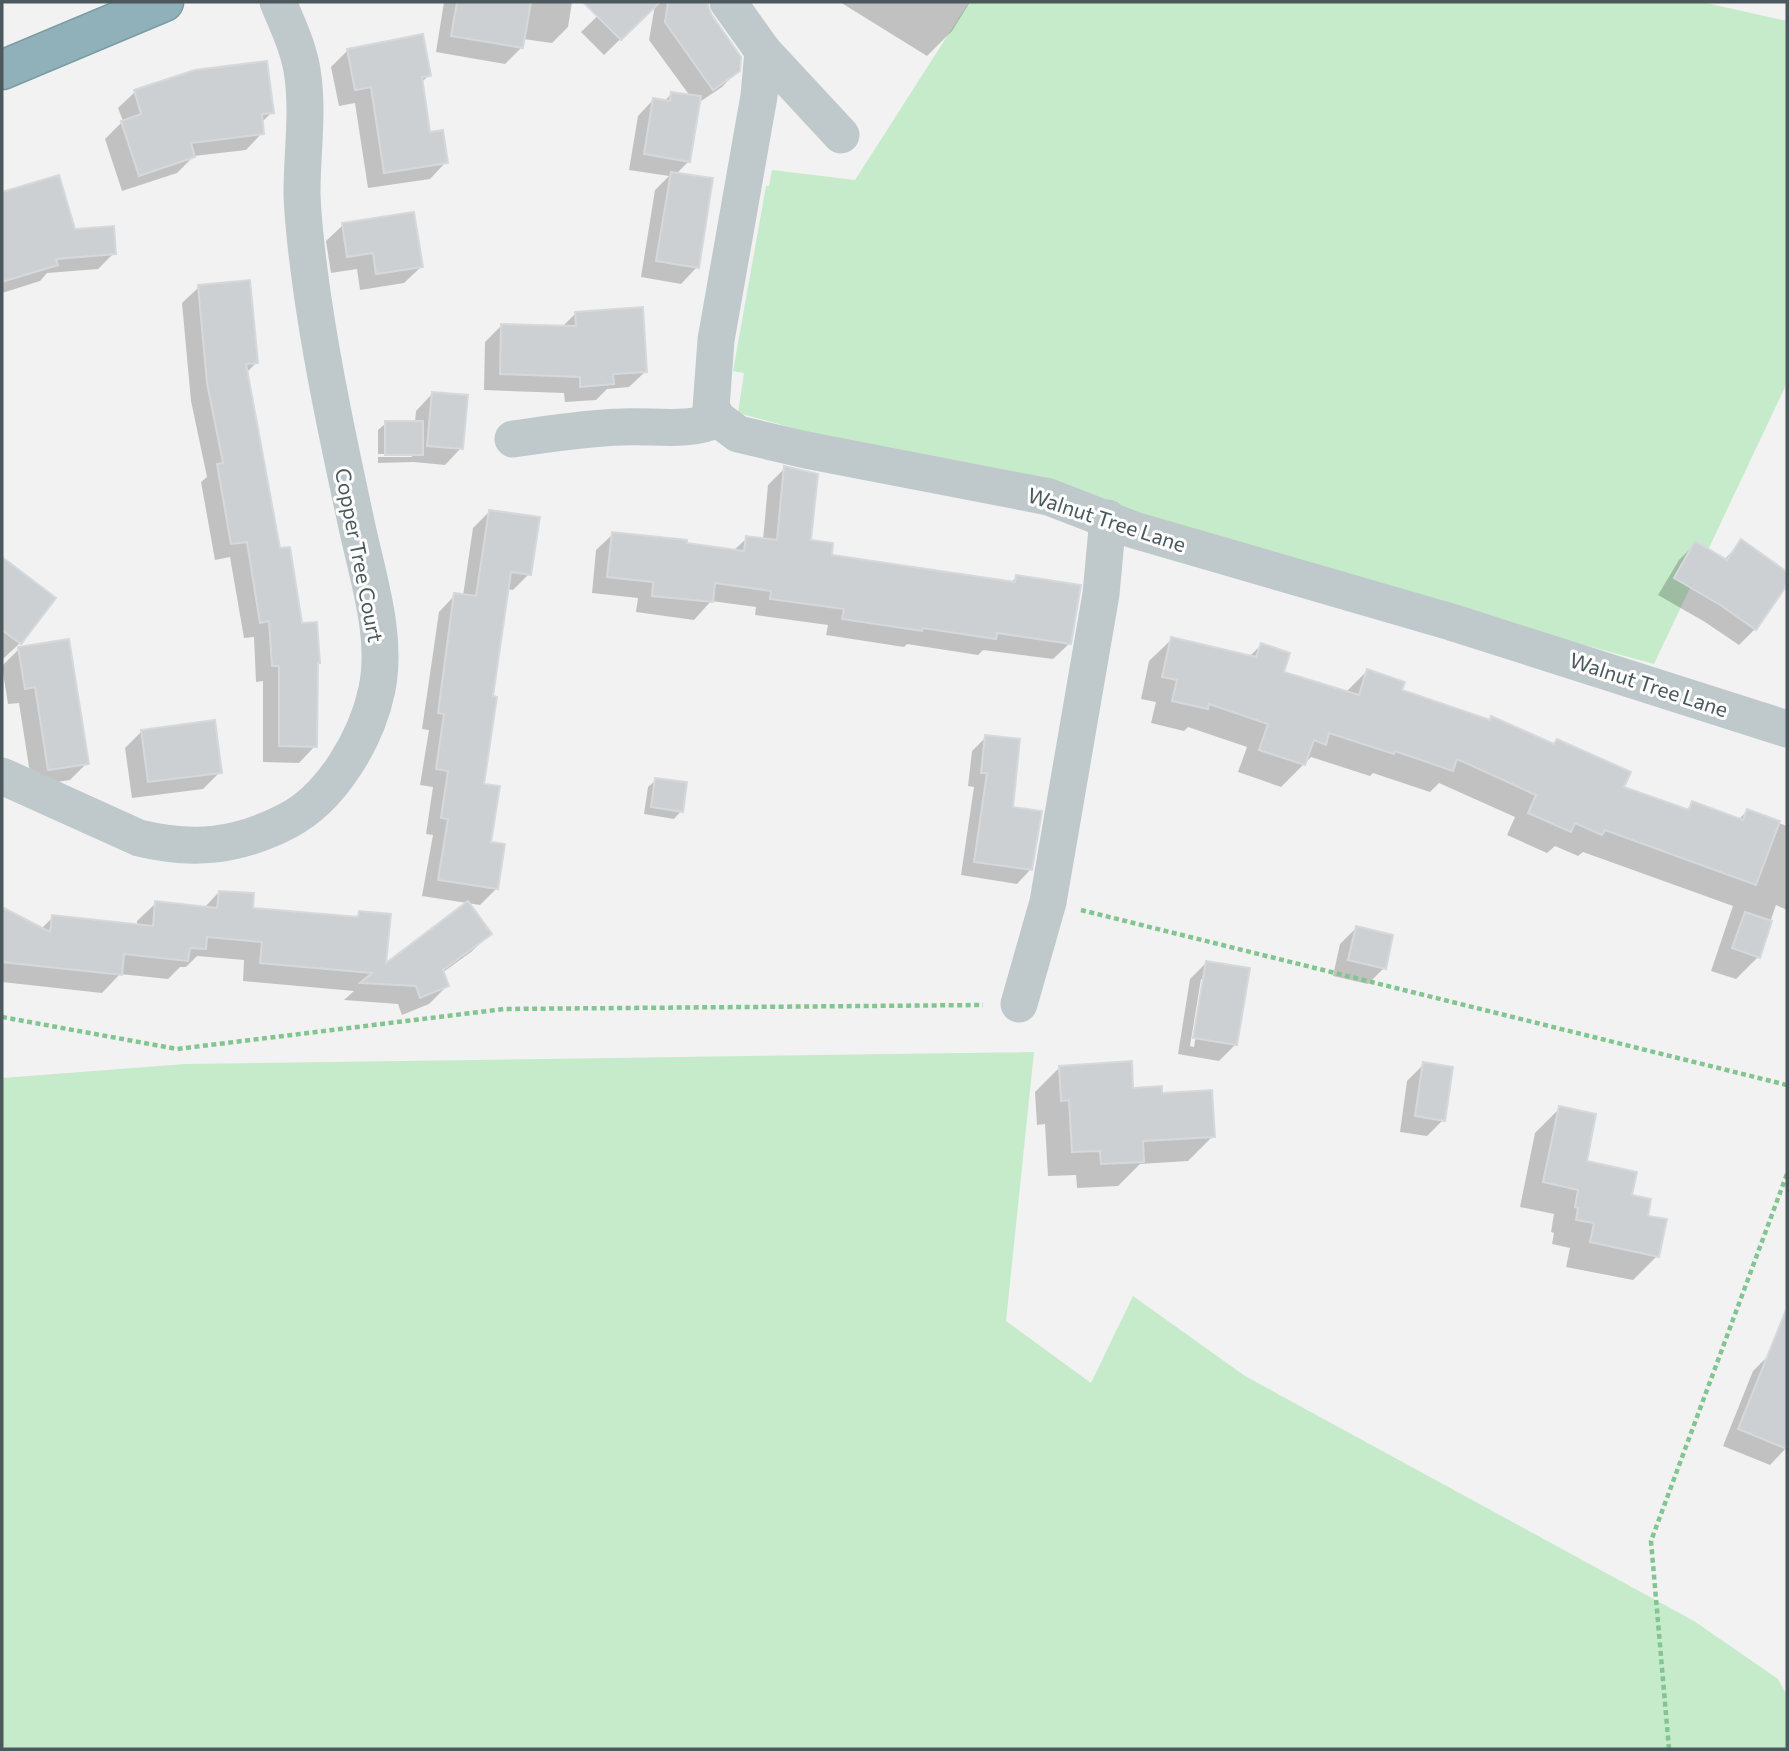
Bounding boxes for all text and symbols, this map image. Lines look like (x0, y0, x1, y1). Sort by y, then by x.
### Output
street label: Copper Tree Court (331, 466, 389, 644)
street label: Walnut Tree Lane (1025, 482, 1189, 556)
street label: Walnut Tree Lane (1567, 647, 1731, 721)

